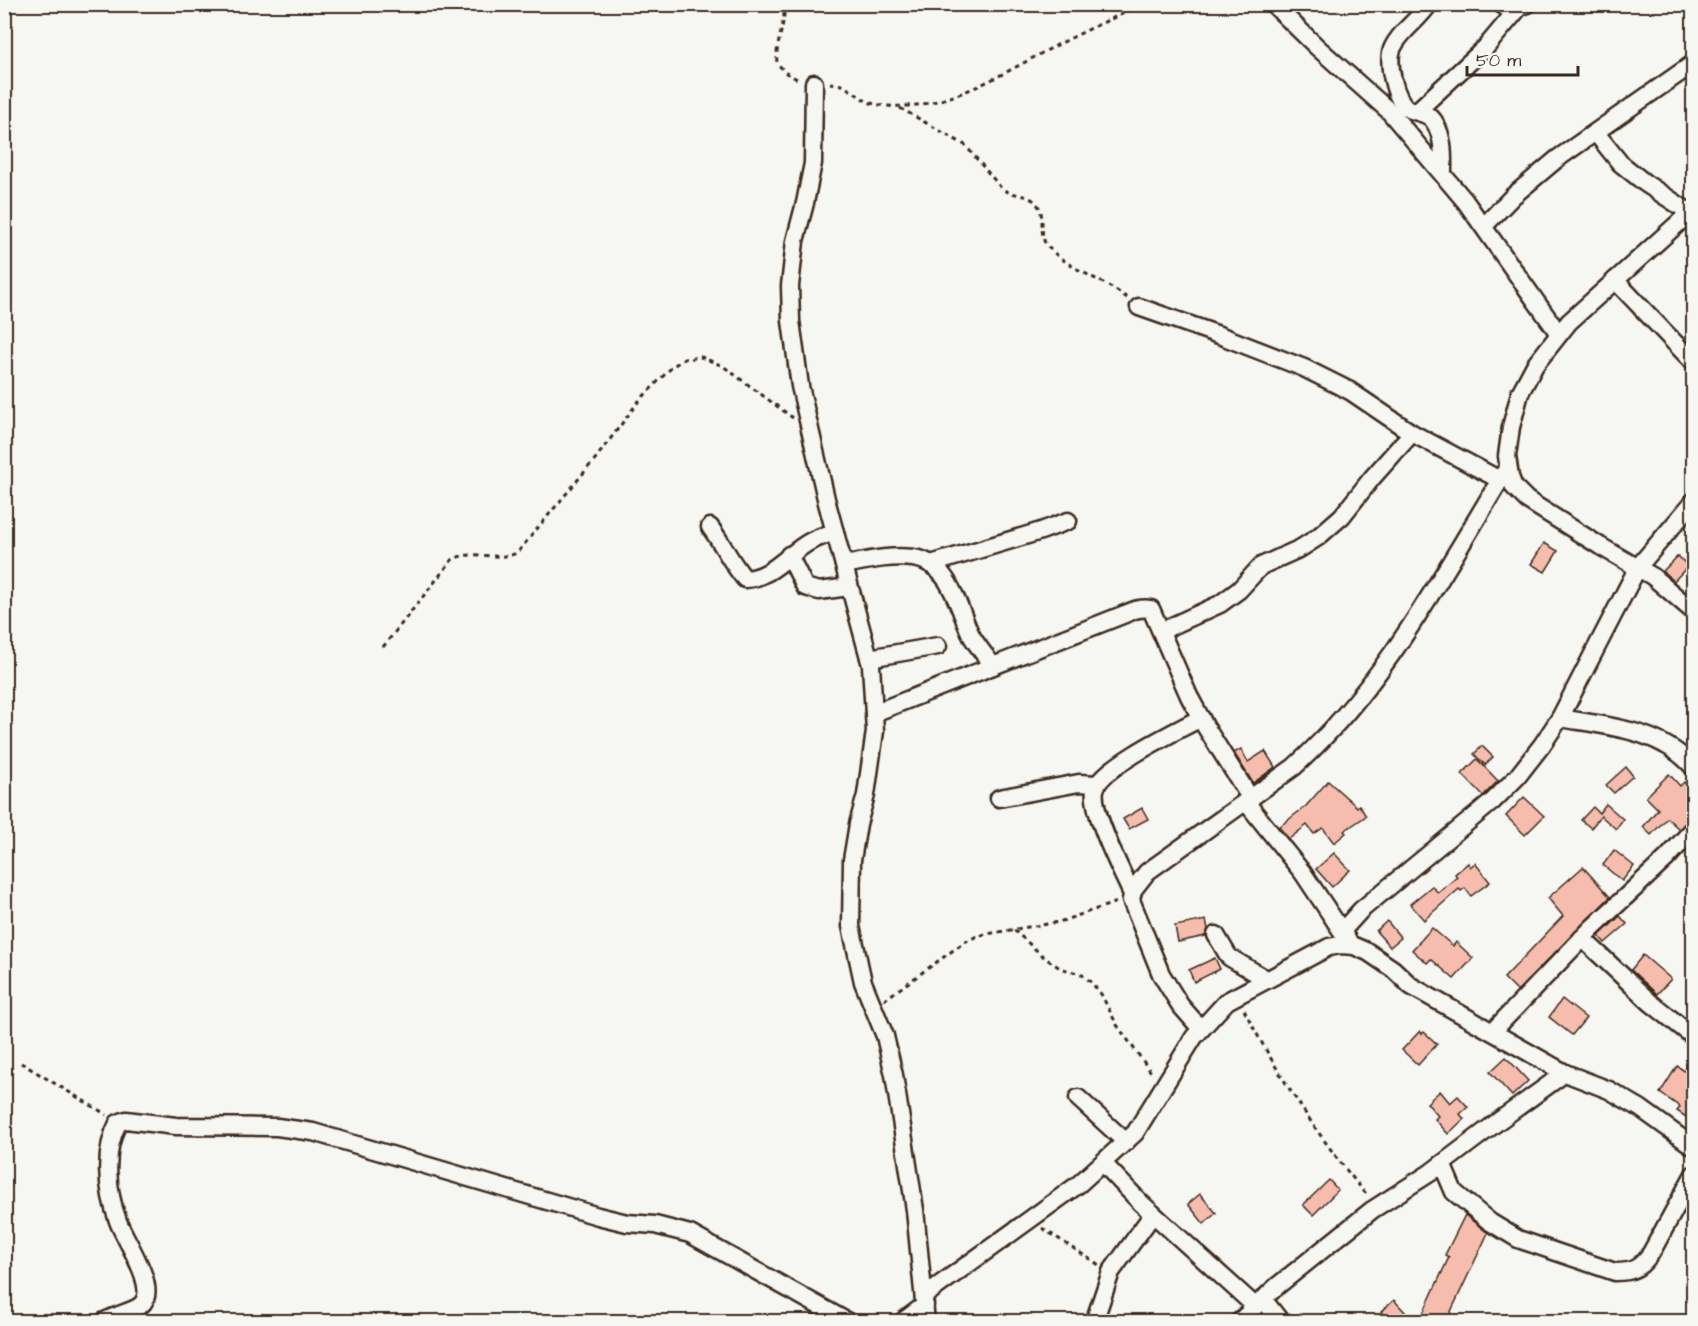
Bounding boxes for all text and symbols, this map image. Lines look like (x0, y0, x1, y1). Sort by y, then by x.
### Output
scale bar (1467, 39, 1578, 77)
text: 50 m (1476, 48, 1521, 73)

